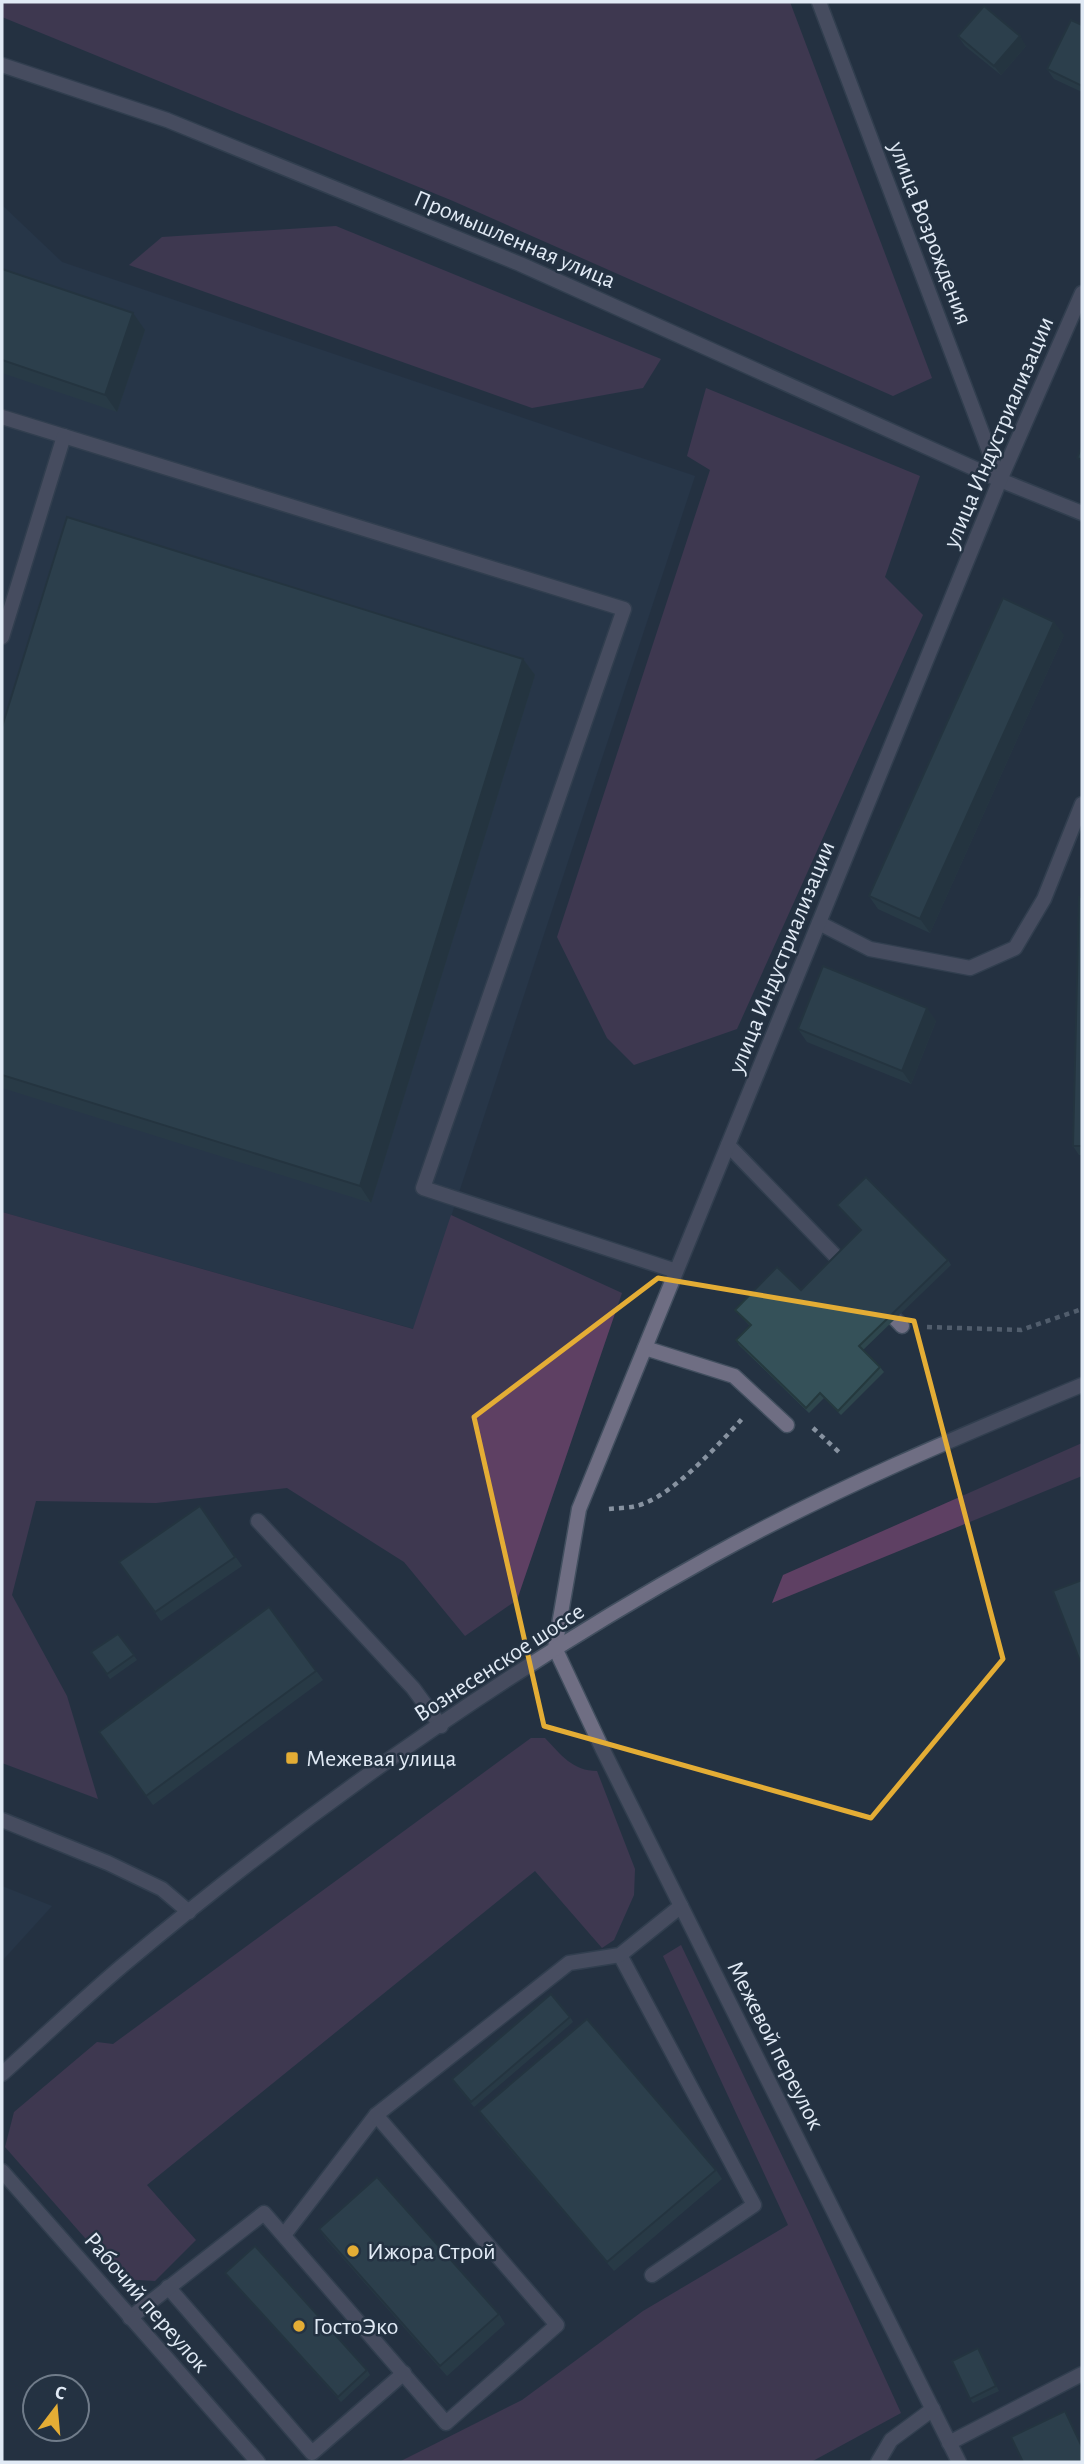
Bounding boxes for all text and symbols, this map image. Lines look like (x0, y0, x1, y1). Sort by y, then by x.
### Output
street label: улица Возрождения (884, 138, 976, 328)
street label: Промышленная улица (410, 187, 619, 293)
street label: улица Индустриализации (939, 313, 1058, 552)
street label: улица Индустриализации (724, 838, 840, 1078)
street label: Вознесенское шоссе (410, 1599, 589, 1727)
place label: Межевая улица (306, 1747, 457, 1771)
marker: Межевая улица (284, 1750, 300, 1766)
street label: Межевой переулок (722, 1957, 828, 2134)
street label: Рабочий переулок (79, 2228, 213, 2377)
place label: Ижора Строй (367, 2240, 496, 2264)
marker: Ижора Строй (345, 2243, 361, 2259)
place label: ГостоЭко (313, 2315, 398, 2339)
marker: ГостоЭко (291, 2318, 307, 2334)
north arrow (21, 2373, 91, 2443)
text: С (53, 2383, 68, 2404)

